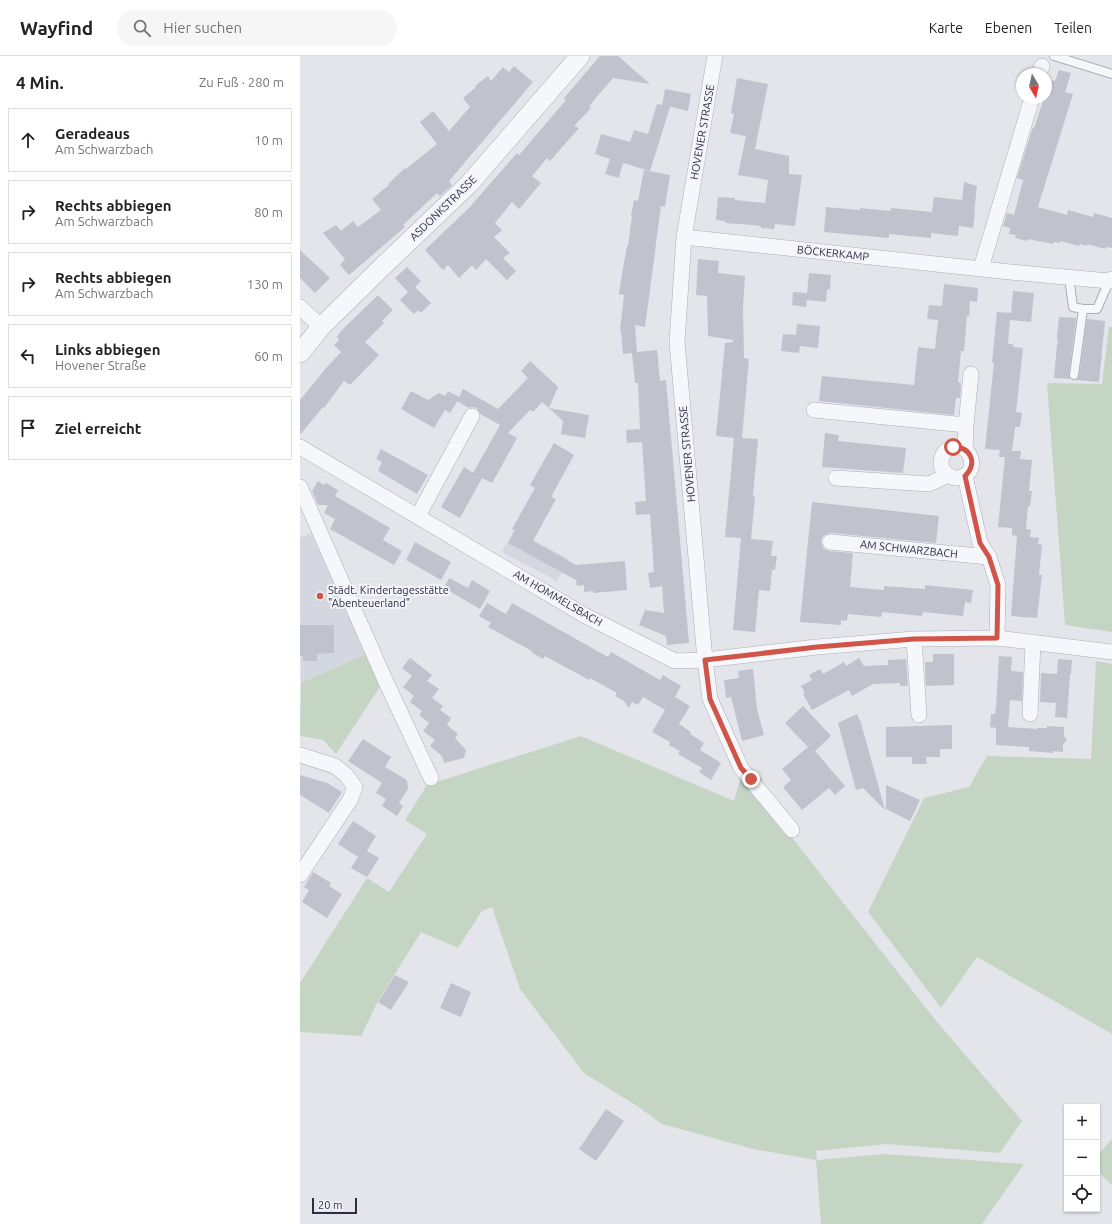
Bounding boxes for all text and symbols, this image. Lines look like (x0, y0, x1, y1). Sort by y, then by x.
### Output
search box (117, 10, 397, 46)
text: Wayfind (20, 17, 93, 39)
icon: search (131, 17, 153, 39)
text: Hier suchen (163, 19, 242, 36)
text: Karte (929, 20, 963, 36)
text: Ebenen (985, 20, 1032, 36)
text: Teilen (1054, 20, 1092, 36)
north arrow (1016, 68, 1052, 104)
text: 4 Min. (16, 73, 64, 92)
text: Zu Fuß · 280 m (199, 75, 284, 89)
street label: HOVENER STRASSE (688, 83, 716, 181)
text: Geradeaus (55, 125, 130, 142)
icon: ahead (17, 129, 39, 151)
text: 10 m (254, 133, 283, 147)
text: Am Schwarzbach (55, 142, 153, 156)
street label: ASDONKSTRASSE (407, 173, 479, 243)
text: Rechts abbiegen (55, 197, 172, 214)
icon: right (17, 201, 39, 223)
text: 80 m (254, 205, 283, 219)
text: Am Schwarzbach (55, 214, 153, 228)
street label: BÖCKERKAMP (796, 243, 870, 263)
text: Rechts abbiegen (55, 269, 172, 286)
icon: right (17, 273, 39, 295)
text: 130 m (247, 277, 283, 291)
text: Am Schwarzbach (55, 286, 153, 300)
text: Links abbiegen (55, 341, 160, 358)
icon: left (17, 345, 39, 367)
text: 60 m (254, 349, 283, 363)
text: Hovener Straße (55, 358, 146, 372)
street label: HOVENER STRASSE (677, 405, 697, 503)
icon: arrive (17, 417, 39, 439)
text: Ziel erreicht (55, 420, 141, 437)
route start (944, 438, 962, 456)
street label: AM SCHWARZBACH (860, 538, 958, 560)
street label: AM HOMMELSBACH (511, 568, 605, 628)
place label: Städt. Kindertagesstätte "Abenteuerland" (328, 584, 449, 609)
marker: Städt. Kindertagesstätte "Abenteuerland" (315, 591, 325, 601)
route end (742, 770, 760, 788)
map controls (1064, 1104, 1100, 1212)
button: + (1064, 1104, 1100, 1140)
button: − (1064, 1140, 1100, 1176)
button: locate (1064, 1176, 1100, 1212)
scale bar (312, 1196, 357, 1215)
text: 20 m (318, 1199, 342, 1211)

